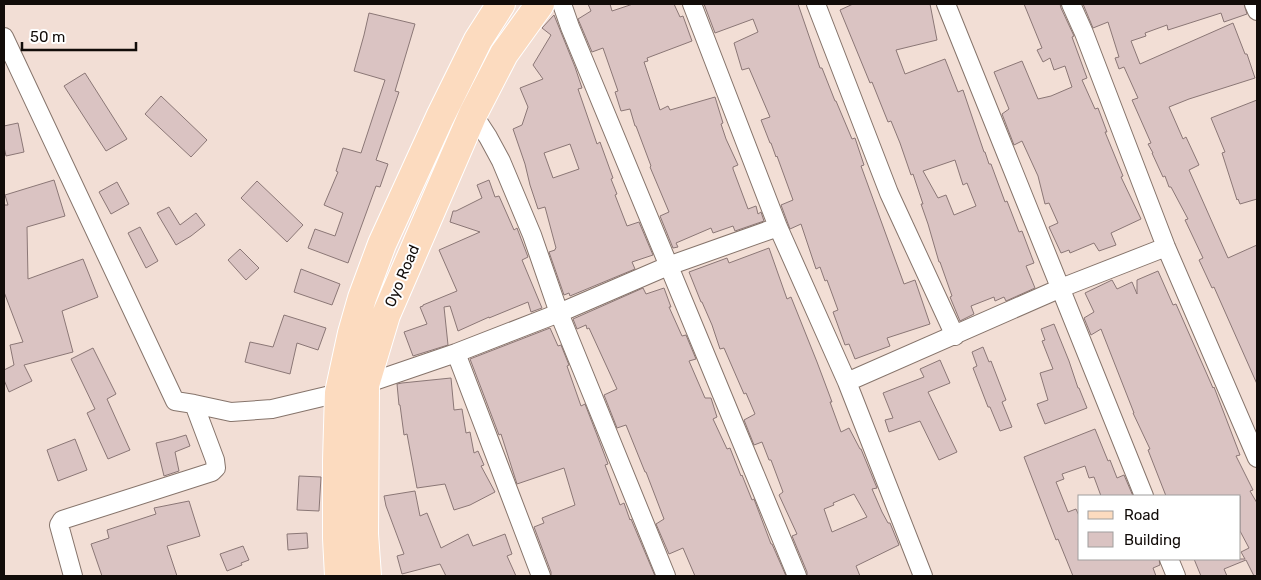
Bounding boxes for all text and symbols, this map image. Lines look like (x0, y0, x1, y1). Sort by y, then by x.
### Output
scale bar (22, 20, 136, 52)
text: 50 m (30, 28, 65, 46)
street label: Oyo Road (381, 242, 423, 310)
legend (1078, 495, 1241, 560)
text: Road (1124, 506, 1160, 524)
text: Building (1124, 531, 1181, 549)

